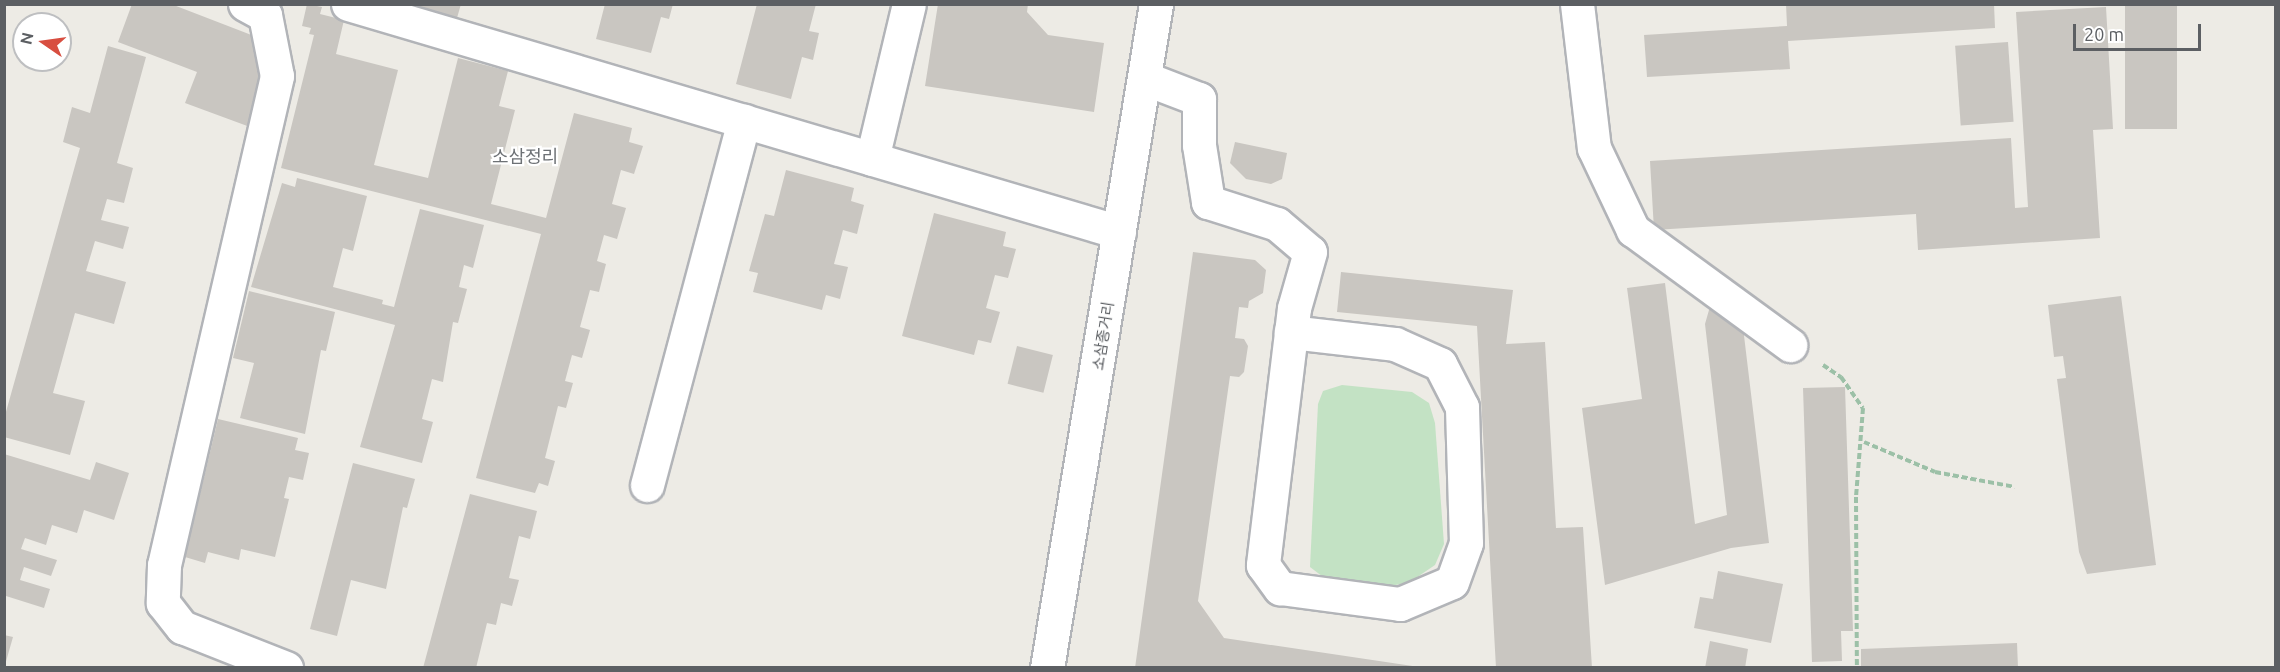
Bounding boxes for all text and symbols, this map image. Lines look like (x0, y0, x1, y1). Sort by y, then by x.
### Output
north arrow (12, 12, 72, 72)
scale bar (2076, 12, 2204, 50)
text: 20 m (2084, 24, 2124, 44)
text: N (16, 31, 37, 46)
district label: 소삼정리 (492, 145, 558, 167)
street label: 소삼종거리 (1089, 301, 1117, 371)

